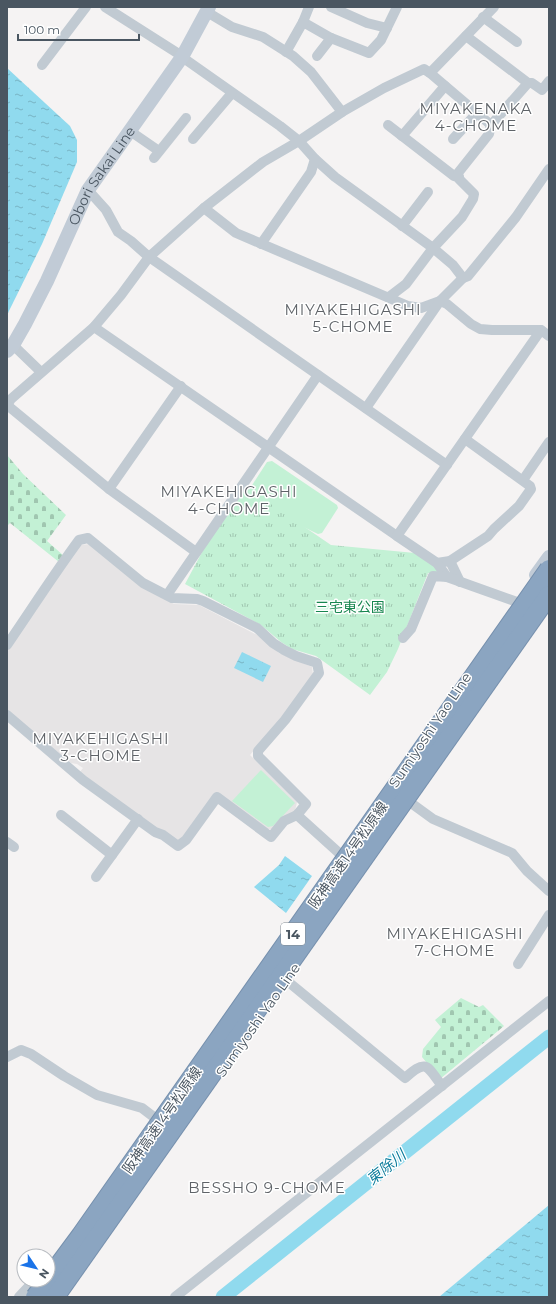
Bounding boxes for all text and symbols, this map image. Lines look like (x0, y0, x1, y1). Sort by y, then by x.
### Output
scale bar (18, 16, 139, 42)
text: 100 m (24, 22, 60, 37)
district label: MIYAKENAKA 4-CHOME (420, 99, 532, 135)
street label: Obori Sakai Line (64, 123, 139, 228)
district label: MIYAKEHIGASHI 5-CHOME (285, 300, 421, 336)
district label: MIYAKEHIGASHI 4-CHOME (161, 482, 297, 518)
park label: 三宅東公園 (315, 598, 385, 616)
street label: Sumiyoshi Yao Line (385, 669, 475, 791)
district label: MIYAKEHIGASHI 3-CHOME (33, 729, 169, 765)
street label: 阪神高速14号松原線 (304, 798, 392, 912)
road number: 14 (281, 923, 305, 945)
district label: MIYAKEHIGASHI 7-CHOME (387, 924, 523, 960)
street label: Sumiyoshi Yao Line (212, 960, 304, 1080)
street label: 阪神高速14号松原線 (118, 1063, 206, 1177)
water label: 東除川 (363, 1144, 411, 1189)
district label: BESSHO 9-CHOME (188, 1178, 346, 1197)
north arrow (16, 1248, 56, 1288)
text: N (36, 1266, 52, 1281)

